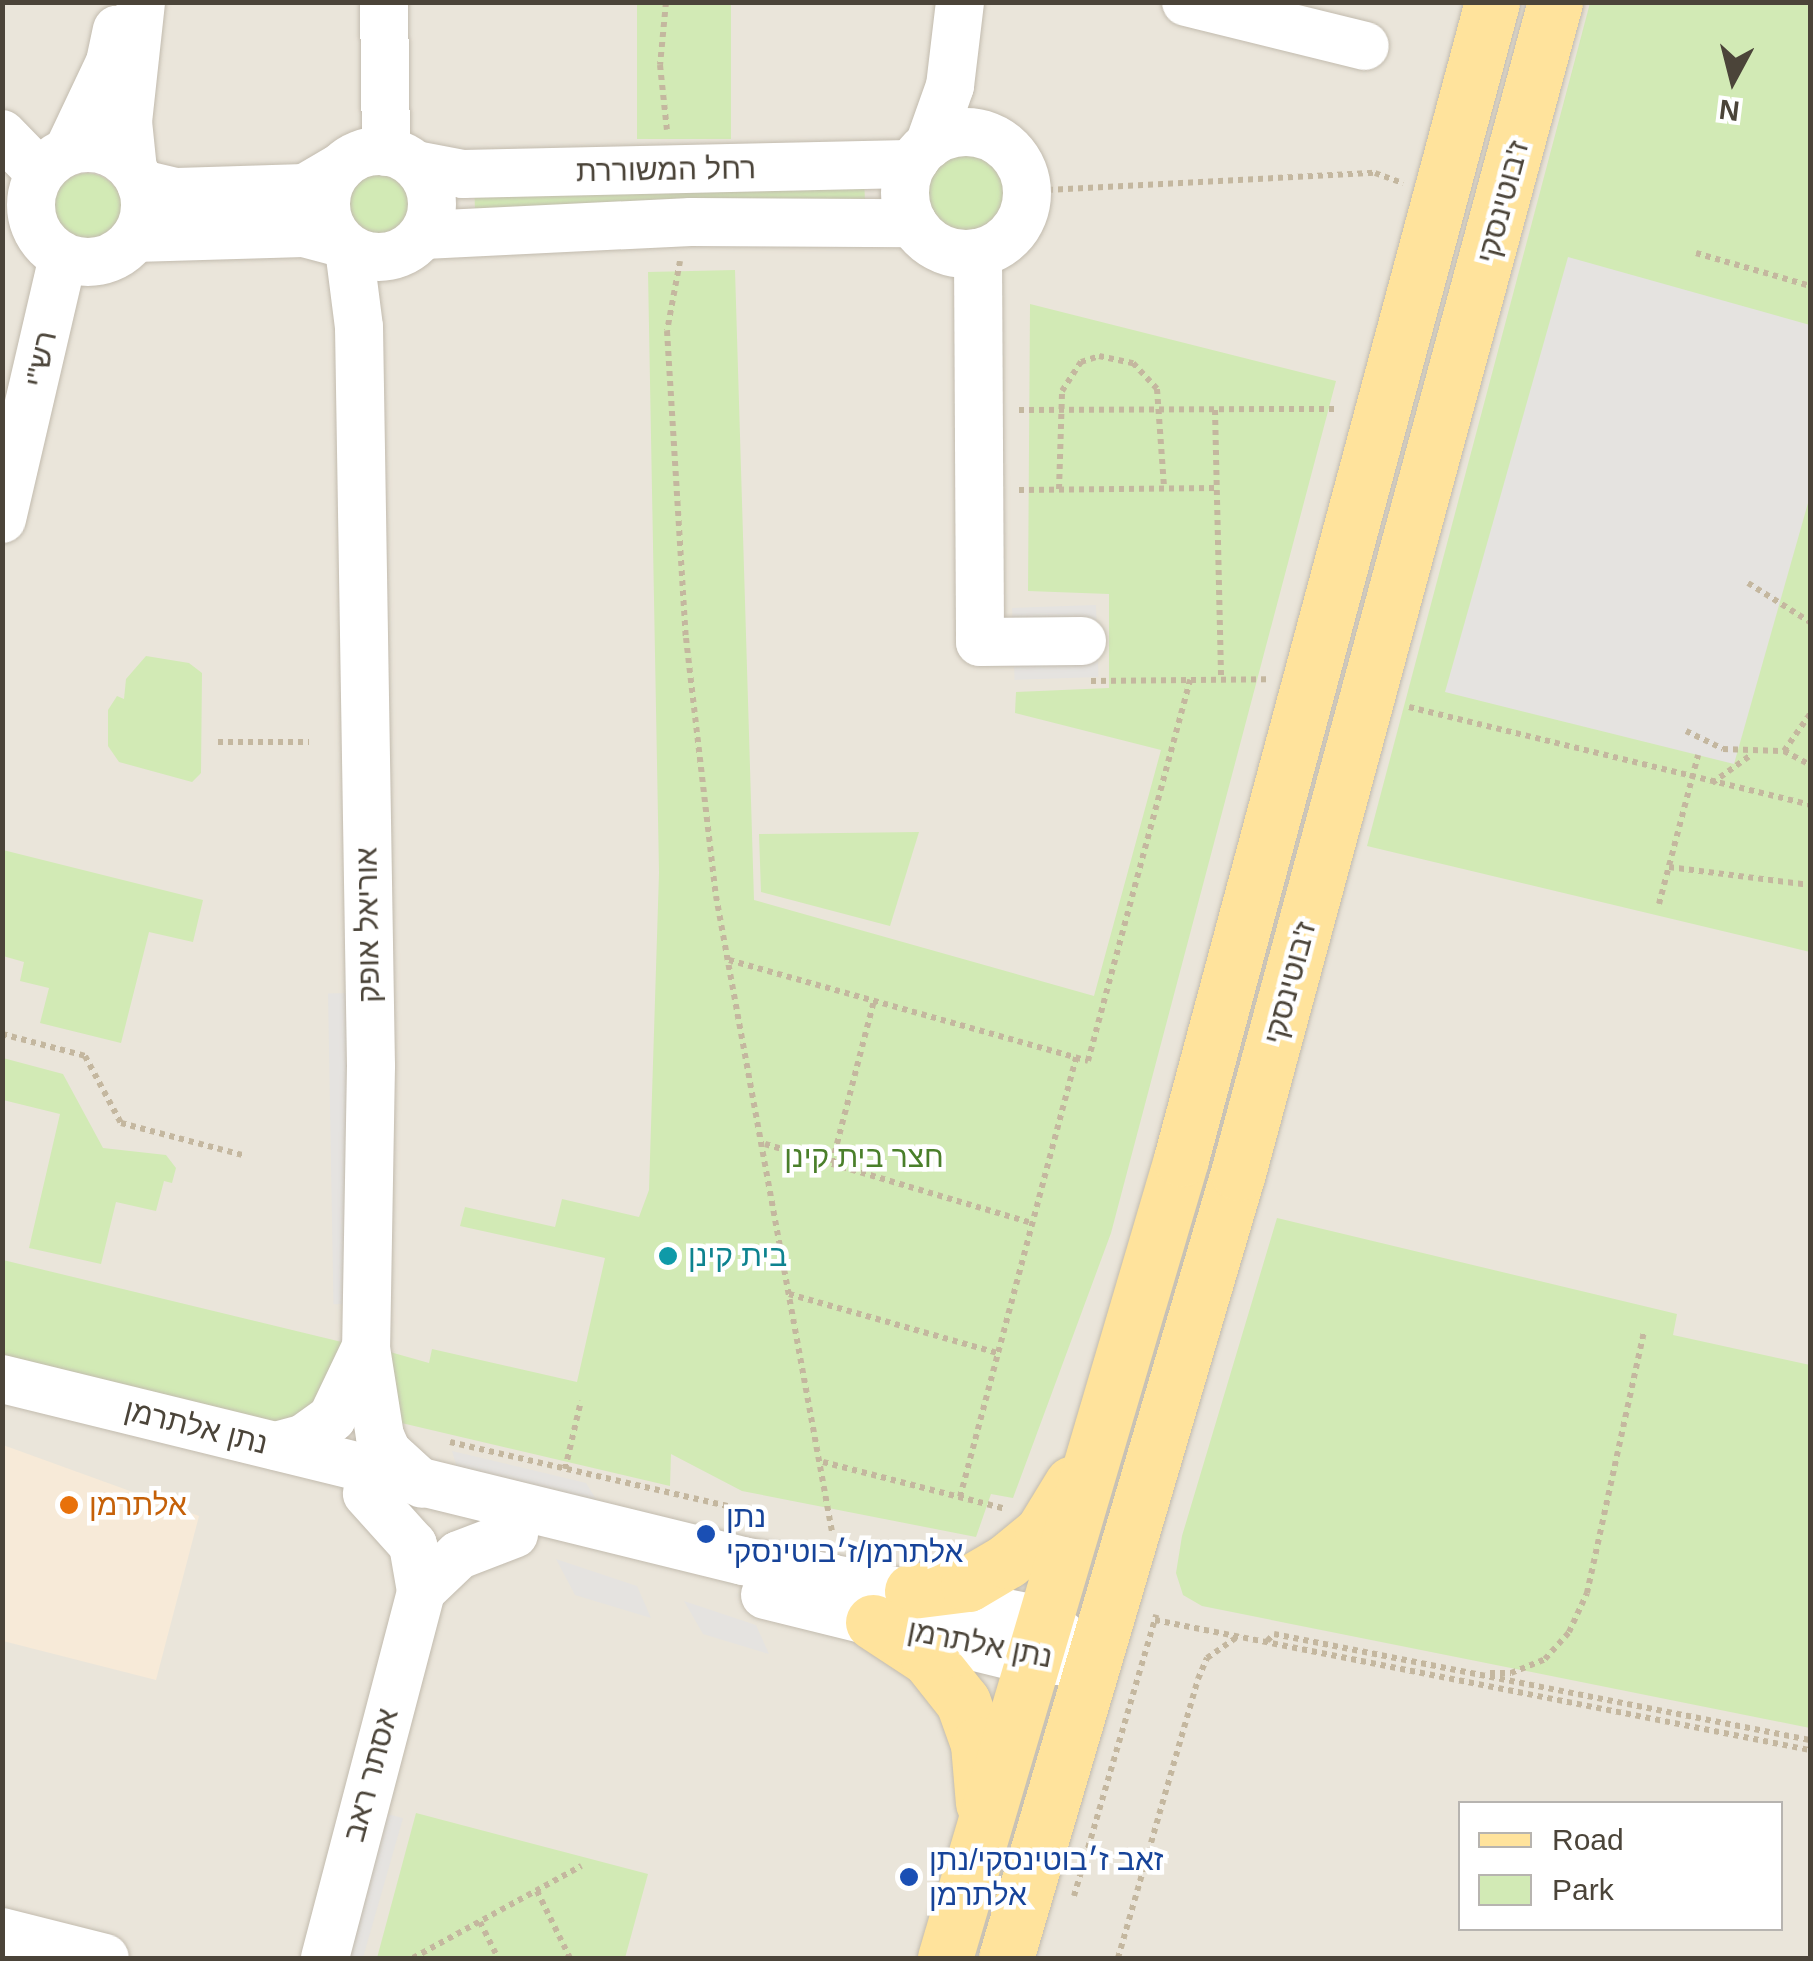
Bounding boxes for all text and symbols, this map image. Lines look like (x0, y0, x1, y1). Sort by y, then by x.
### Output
north arrow (1683, 30, 1783, 130)
text: N (1717, 94, 1741, 127)
street label: ז'בוטינסקי (1469, 137, 1537, 267)
street label: רחל המשוררת (576, 150, 756, 190)
street label: רש"י (18, 328, 64, 390)
street label: אוריאל אופק (349, 847, 387, 1003)
street label: ז'בוטינסקי (1256, 918, 1324, 1048)
park label: חצר בית קינן (784, 1139, 944, 1175)
place label: בית קינן (688, 1238, 787, 1274)
marker: בית קינן (657, 1245, 679, 1267)
street label: נתן אלתרמן (121, 1392, 271, 1462)
place label: אלתרמן (89, 1487, 187, 1523)
marker: אלתרמן (58, 1494, 80, 1516)
place label: נתן אלתרמן/ז׳בוטינסקי (726, 1499, 963, 1570)
marker: נתן אלתרמן/ז׳בוטינסקי (695, 1523, 717, 1545)
street label: נתן אלתרמן (905, 1612, 1055, 1676)
street label: אסתר ראב (336, 1705, 406, 1845)
legend (1458, 1801, 1783, 1931)
text: Road (1552, 1823, 1624, 1856)
place label: זאב ז׳בוטינסקי/נתן אלתרמן (929, 1842, 1164, 1912)
marker: זאב ז׳בוטינסקי/נתן אלתרמן (898, 1866, 920, 1888)
text: Park (1552, 1873, 1614, 1906)

